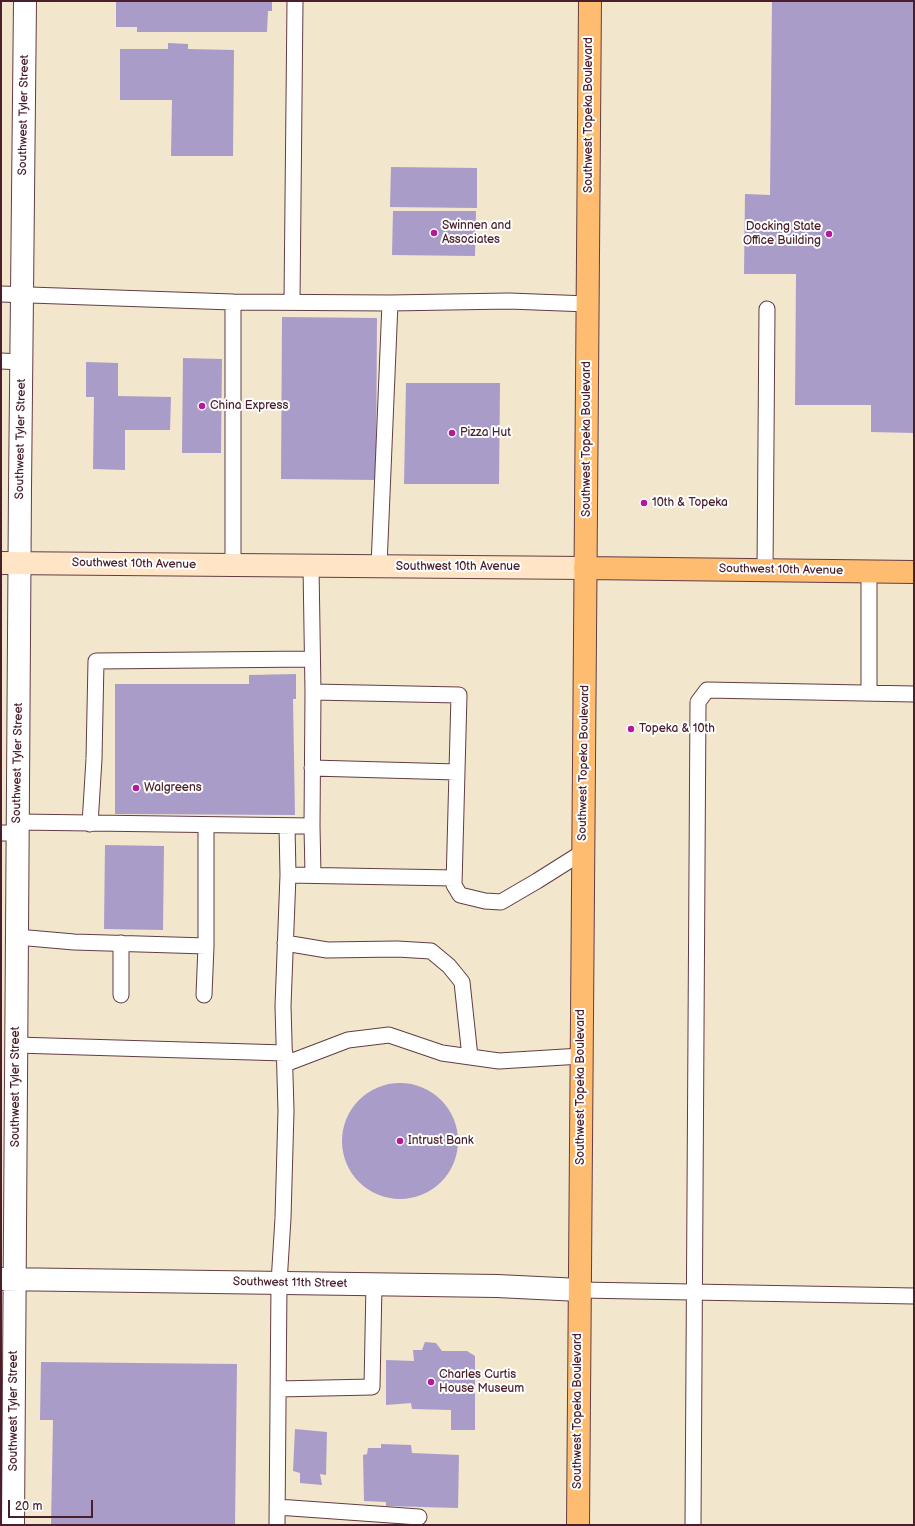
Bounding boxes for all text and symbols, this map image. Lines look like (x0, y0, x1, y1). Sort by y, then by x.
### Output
street label: Southwest Topeka Boulevard (582, 37, 596, 193)
street label: Southwest Tyler Street (16, 55, 32, 175)
place label: Swinnen and Associates (442, 219, 511, 247)
place label: Docking State Office Building (743, 220, 821, 248)
marker: Swinnen and Associates (429, 228, 439, 238)
marker: Docking State Office Building (824, 229, 834, 239)
street label: Southwest Topeka Boulevard (580, 361, 594, 517)
street label: Southwest Tyler Street (13, 379, 29, 499)
place label: China Express (210, 399, 288, 413)
marker: China Express (197, 401, 207, 411)
place label: Pizza Hut (460, 426, 511, 440)
marker: Pizza Hut (447, 428, 457, 438)
place label: 10th & Topeka (652, 496, 728, 510)
marker: 10th & Topeka (639, 498, 649, 508)
street label: Southwest 10th Avenue (72, 556, 196, 572)
street label: Southwest 10th Avenue (396, 560, 520, 574)
street label: Southwest 10th Avenue (719, 562, 843, 578)
street label: Southwest Topeka Boulevard (575, 685, 593, 841)
street label: Southwest Tyler Street (10, 703, 26, 823)
place label: Topeka & 10th (639, 722, 715, 736)
marker: Topeka & 10th (626, 724, 636, 734)
place label: Walgreens (144, 781, 202, 795)
marker: Walgreens (131, 783, 141, 793)
street label: Southwest Topeka Boulevard (574, 1009, 588, 1165)
street label: Southwest Tyler Street (9, 1027, 23, 1147)
place label: Intrust Bank (408, 1134, 474, 1148)
marker: Intrust Bank (395, 1136, 405, 1146)
street label: Southwest 11th Street (233, 1275, 347, 1291)
street label: Southwest Topeka Boulevard (571, 1333, 585, 1489)
street label: Southwest Tyler Street (7, 1351, 21, 1471)
place label: Charles Curtis House Museum (439, 1368, 524, 1396)
marker: Charles Curtis House Museum (426, 1377, 436, 1387)
scale bar (10, 1492, 95, 1518)
text: 20 m (15, 1499, 42, 1514)

